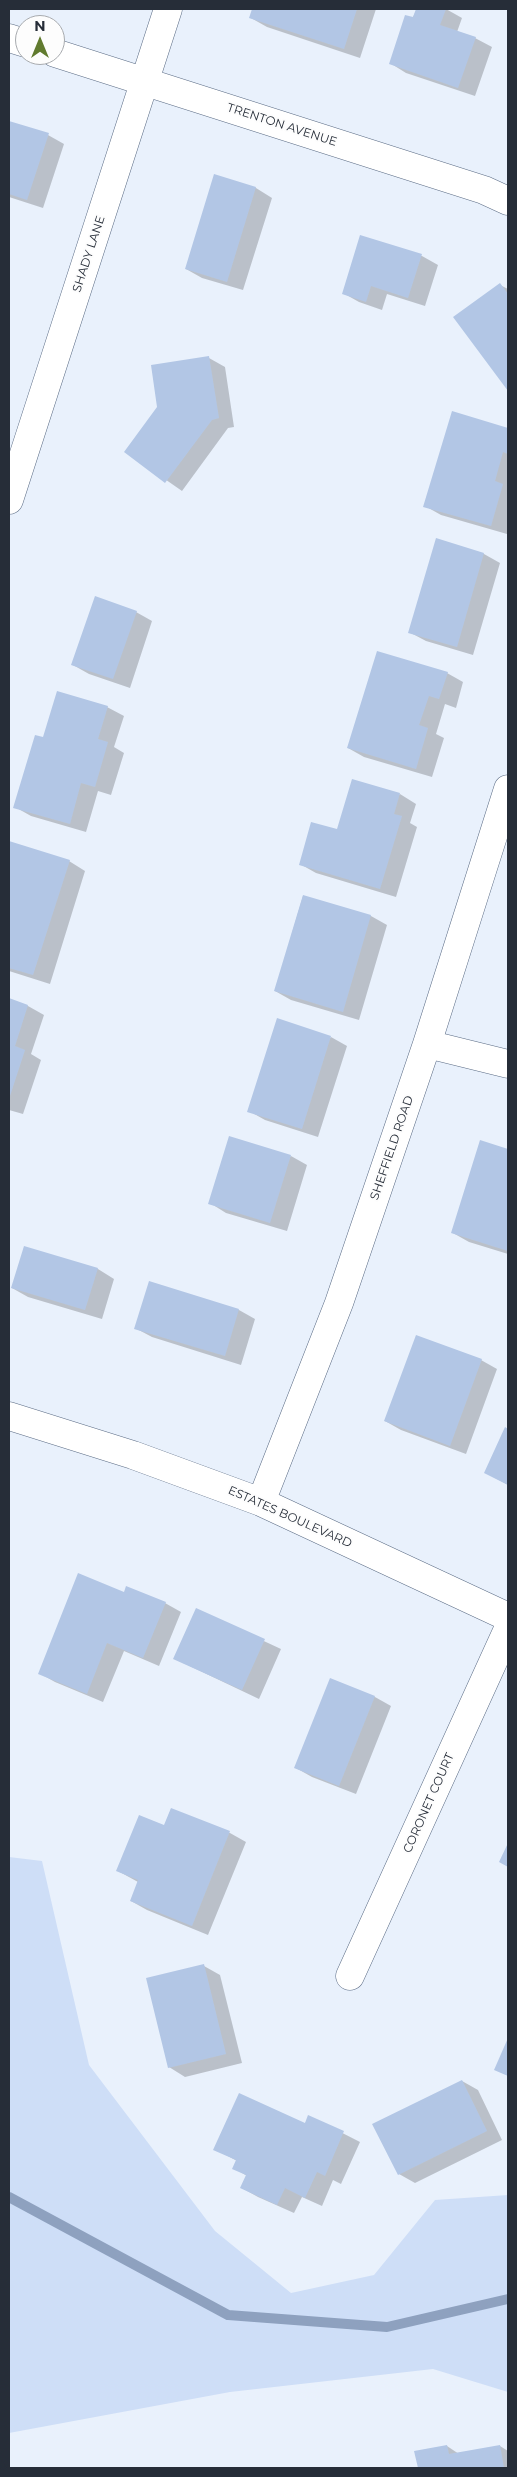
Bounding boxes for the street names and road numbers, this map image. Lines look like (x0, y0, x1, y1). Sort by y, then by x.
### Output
street label: TRENTON AVENUE (225, 100, 339, 150)
street label: SHADY LANE (70, 214, 108, 294)
street label: SHEFFIELD ROAD (367, 1094, 417, 1202)
street label: ESTATES BOULEVARD (226, 1483, 354, 1551)
street label: CORONET COURT (400, 1751, 458, 1855)

